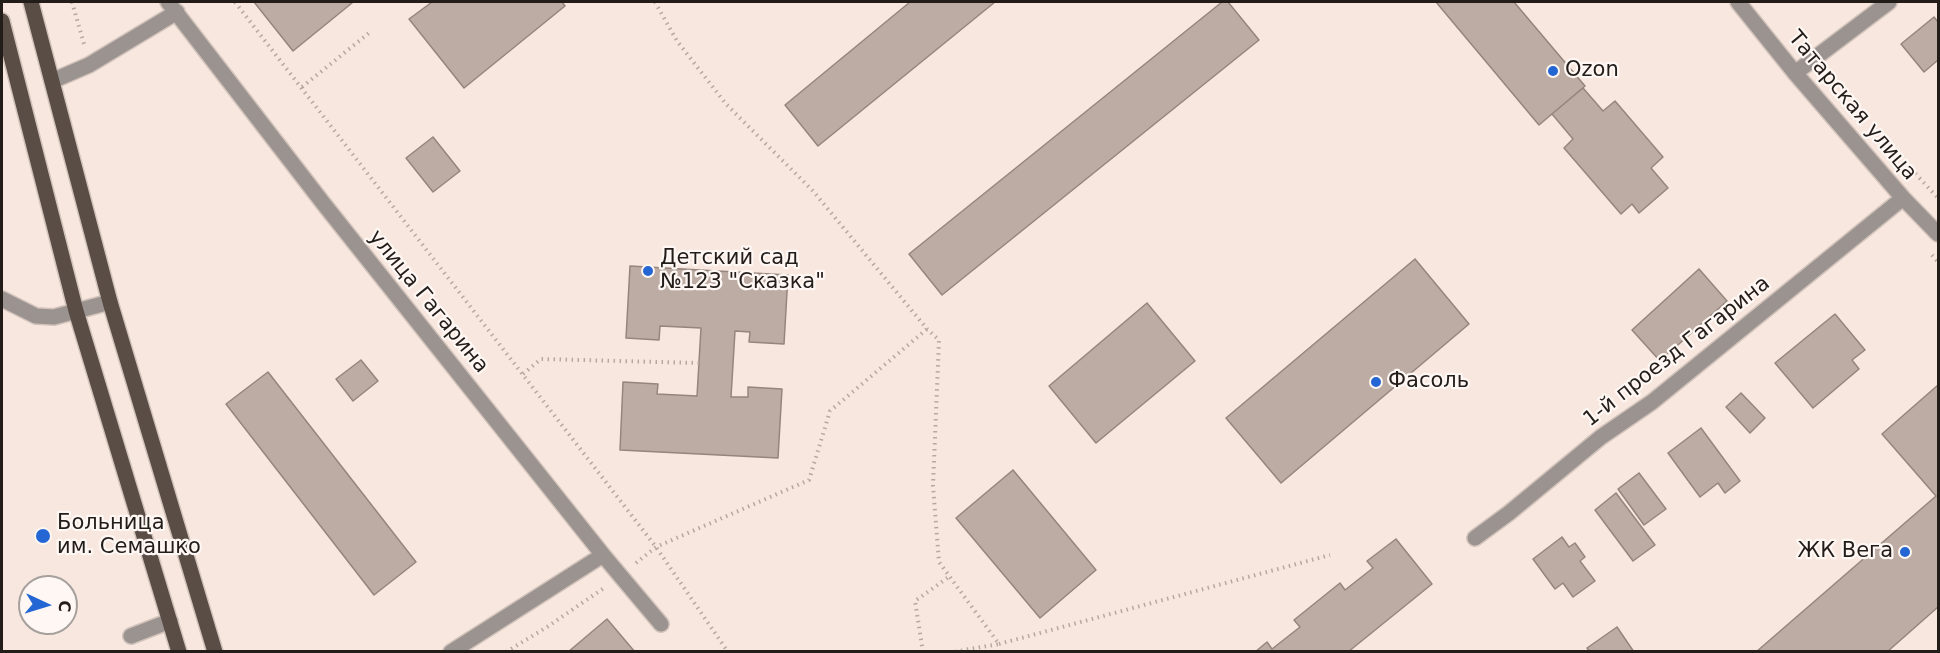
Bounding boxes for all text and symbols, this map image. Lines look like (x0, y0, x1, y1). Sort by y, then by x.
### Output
street label: Татарская улица (1782, 26, 1922, 186)
place label: Ozon (1565, 58, 1619, 84)
marker: Ozon (1546, 64, 1560, 78)
street label: улица Гагарина (363, 225, 493, 379)
place label: Детский сад №123 "Сказка" (660, 246, 825, 296)
marker: Детский сад №123 "Сказка" (641, 264, 655, 278)
street label: 1-й проезд Гагарина (1579, 271, 1775, 433)
place label: Фасоль (1388, 369, 1469, 395)
marker: Фасоль (1369, 375, 1383, 389)
place label: Больница им. Семашко (57, 511, 201, 561)
marker: Больница им. Семашко (34, 527, 52, 545)
place label: ЖК Вега (1798, 539, 1893, 565)
marker: ЖК Вега (1898, 545, 1912, 559)
north arrow (18, 575, 78, 635)
text: С (55, 600, 74, 613)

